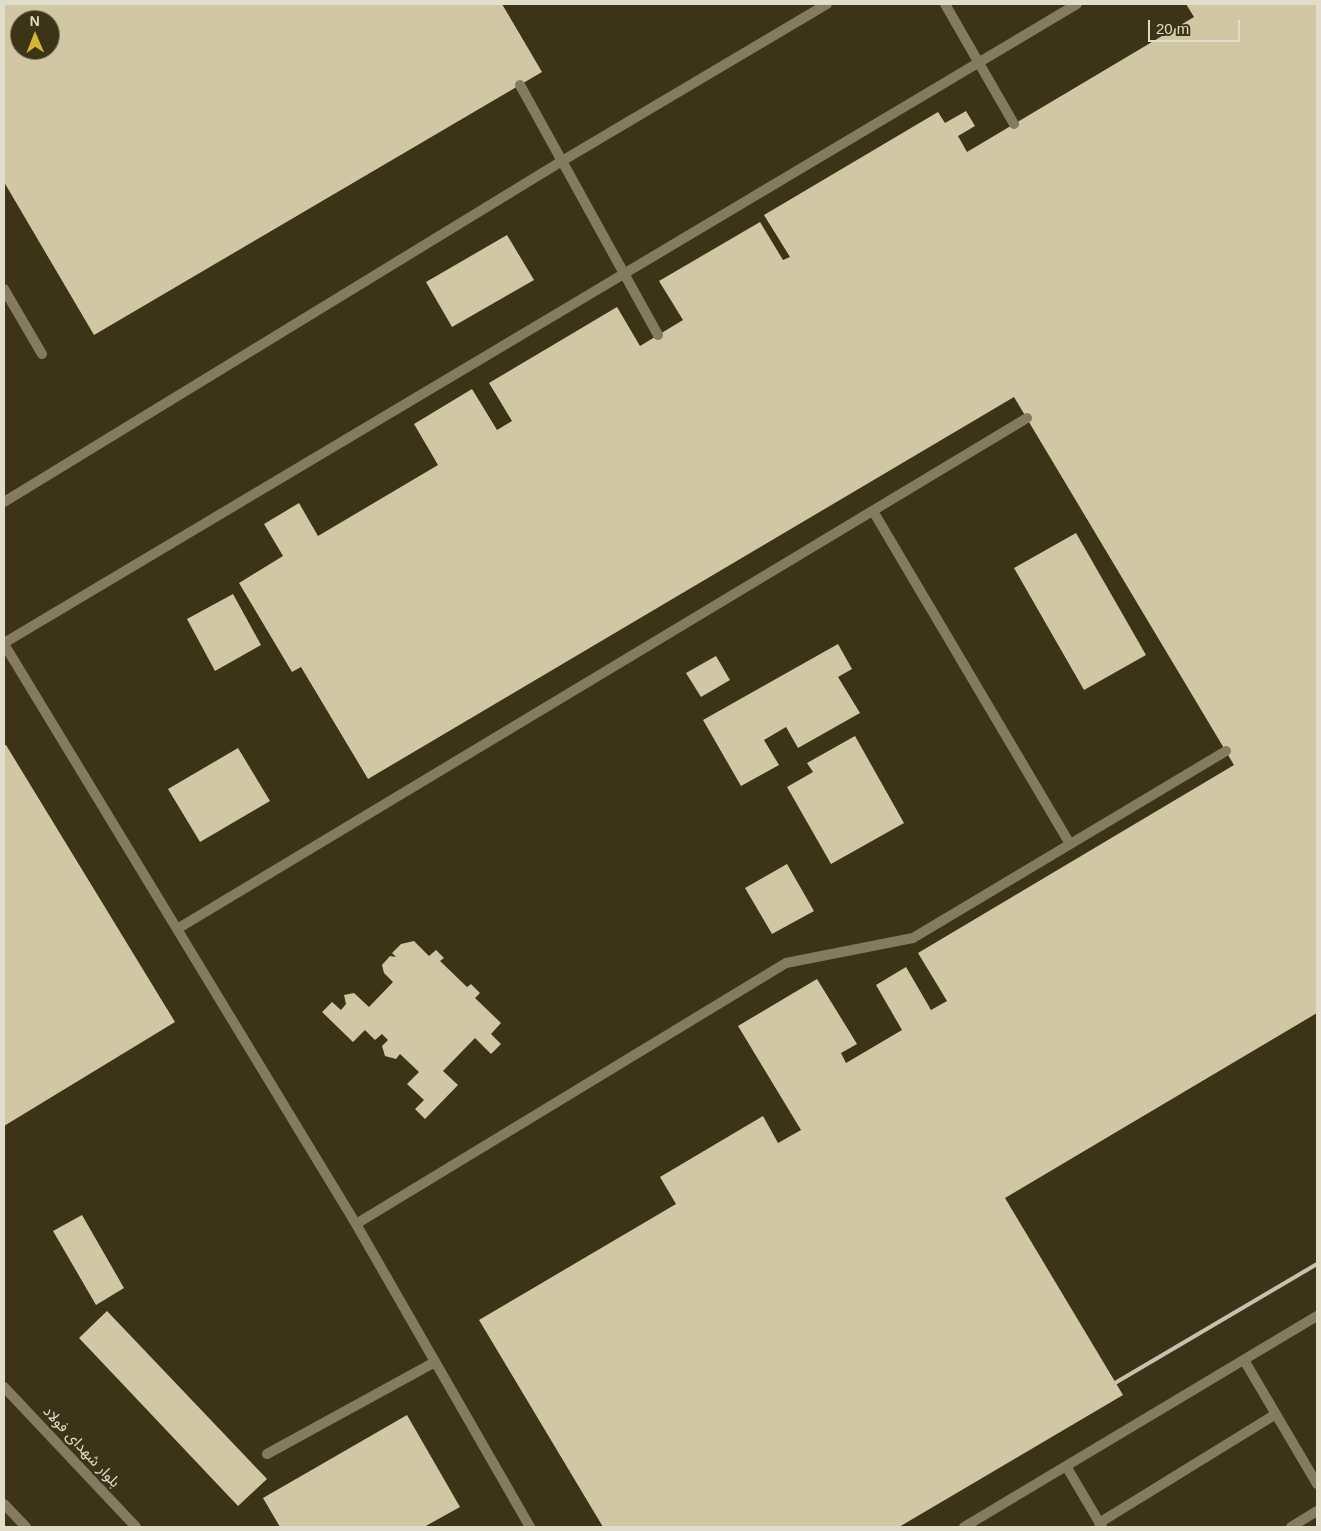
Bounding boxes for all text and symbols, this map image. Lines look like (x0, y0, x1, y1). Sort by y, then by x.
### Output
north arrow (10, 10, 60, 60)
scale bar (1151, 10, 1244, 42)
text: N (30, 13, 40, 29)
text: 20 m (1156, 20, 1189, 37)
street label: بلوار شهدای فولاد (39, 1402, 123, 1492)

